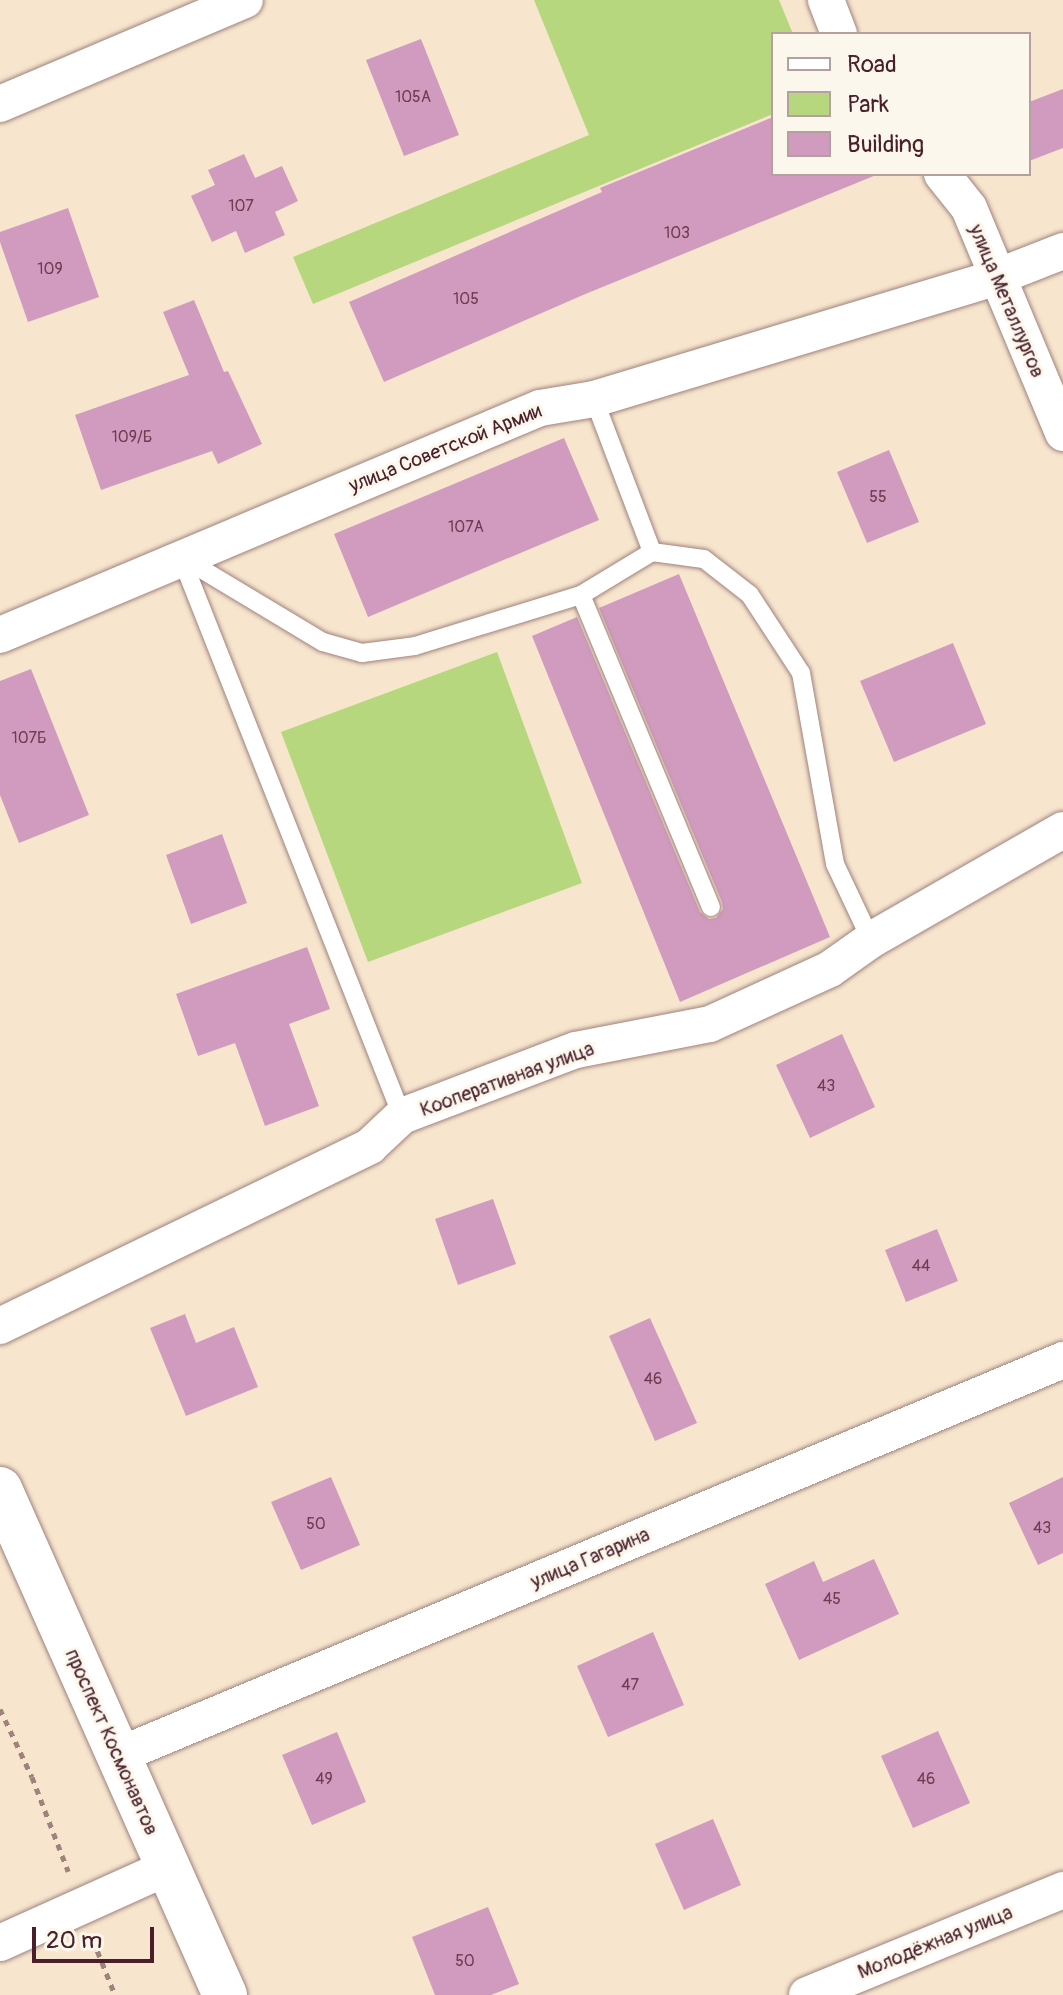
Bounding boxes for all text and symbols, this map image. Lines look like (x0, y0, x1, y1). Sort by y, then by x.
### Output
legend (771, 32, 1031, 176)
text: Road (847, 50, 897, 79)
house number: 105А (395, 87, 431, 107)
text: Park (847, 90, 889, 119)
text: Building (847, 130, 924, 159)
house number: 107 (228, 196, 254, 216)
street label: улица Металлургов (964, 221, 1050, 381)
house number: 103 (664, 223, 690, 243)
house number: 109 (37, 259, 63, 279)
house number: 105 (453, 289, 479, 309)
street label: улица Советской Армии (345, 398, 545, 498)
house number: 109/Б (112, 427, 152, 447)
house number: 55 (869, 487, 887, 507)
house number: 107А (448, 517, 484, 537)
house number: 107Б (11, 728, 47, 748)
street label: Кооперативная улица (417, 1036, 597, 1122)
house number: 43 (817, 1076, 835, 1096)
house number: 44 (912, 1256, 930, 1276)
house number: 46 (644, 1369, 662, 1389)
house number: 50 (306, 1514, 326, 1534)
house number: 43 (1033, 1518, 1051, 1538)
street label: улица Гагарина (527, 1522, 653, 1594)
house number: 45 (823, 1589, 841, 1609)
street label: проспект Космонавтов (60, 1645, 164, 1839)
house number: 47 (621, 1675, 639, 1695)
house number: 49 (315, 1769, 333, 1789)
house number: 46 (917, 1769, 935, 1789)
street label: Молодёжная улица (854, 1900, 1016, 1984)
scale bar (36, 1911, 158, 1961)
text: 20 m (46, 1926, 102, 1955)
house number: 50 (455, 1951, 475, 1971)

